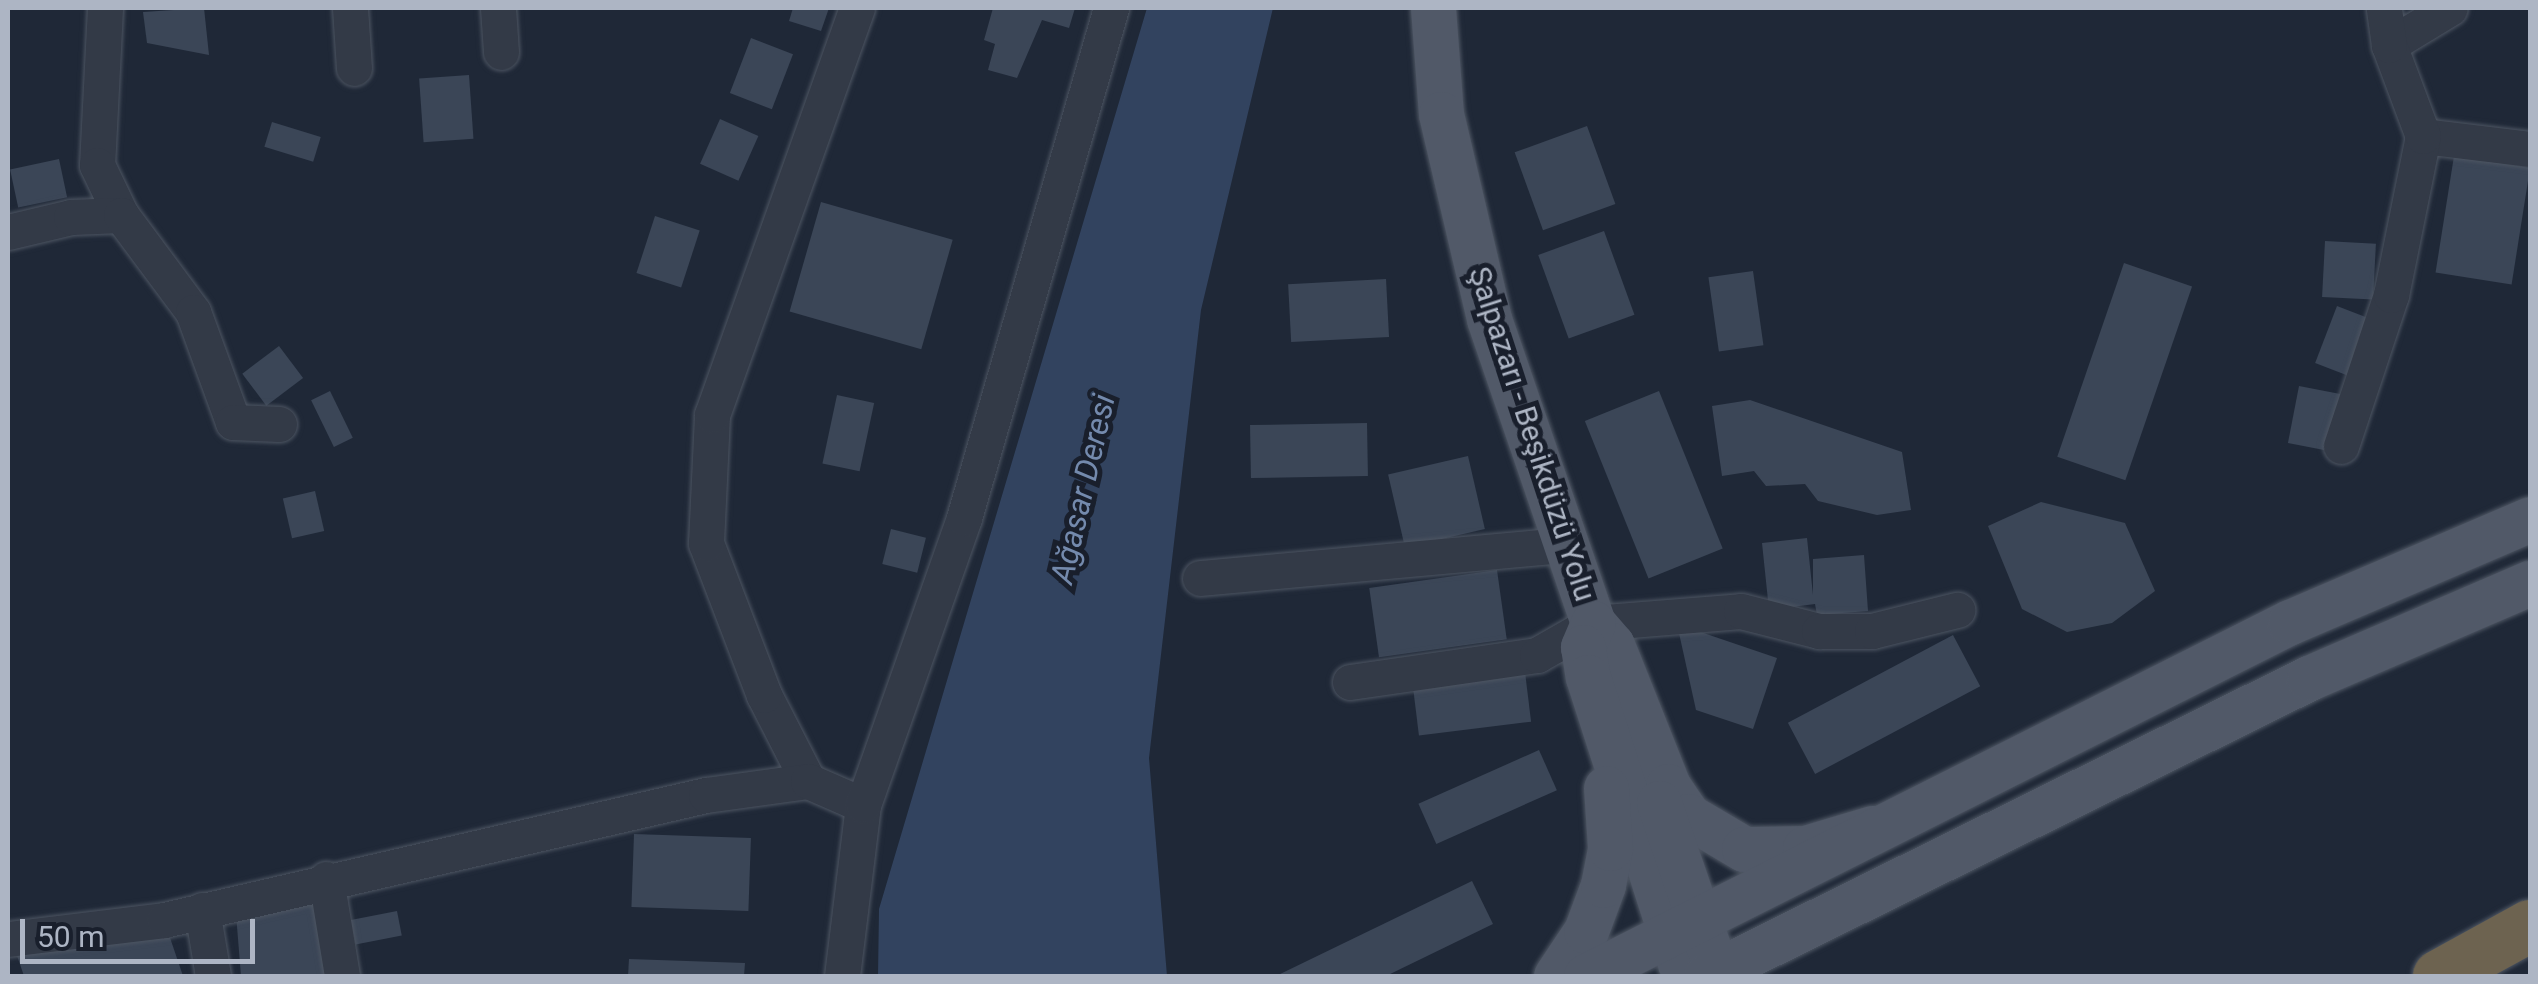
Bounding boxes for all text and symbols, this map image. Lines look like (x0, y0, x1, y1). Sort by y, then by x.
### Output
street label: Şalpazarı - Beşikdüzü Yolu (1461, 262, 1603, 606)
water label: Ağasar Deresi (1043, 391, 1123, 587)
scale bar (25, 899, 260, 961)
text: 50 m (37, 919, 104, 954)

